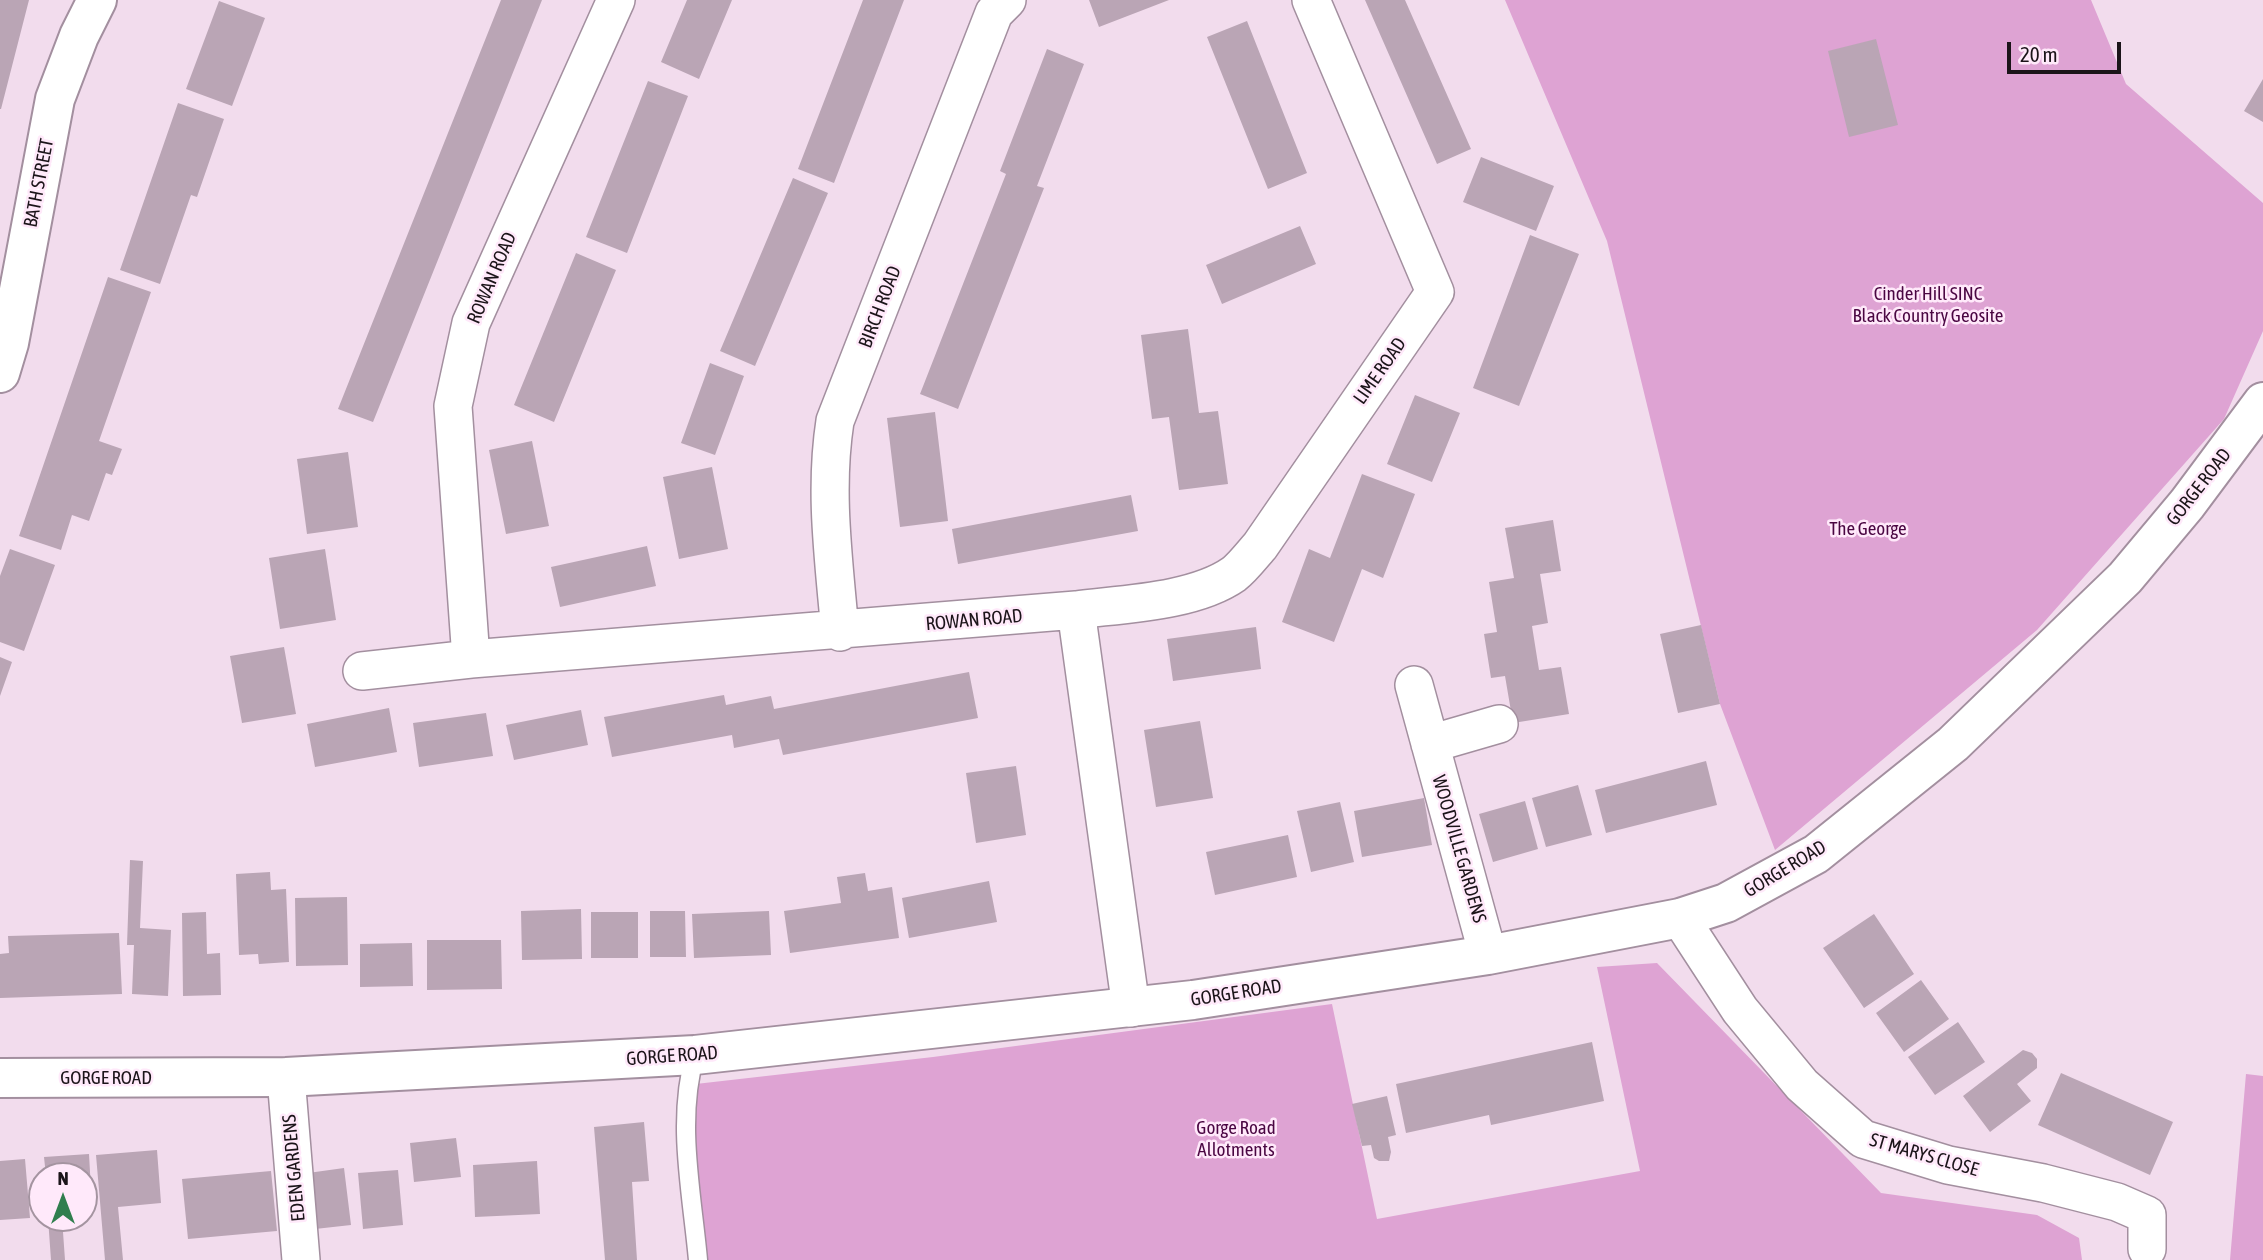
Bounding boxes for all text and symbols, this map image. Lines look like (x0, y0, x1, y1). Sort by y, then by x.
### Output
scale bar (2011, 28, 2125, 72)
text: 20 m (2020, 42, 2058, 66)
street label: BATH STREET (19, 137, 59, 229)
street label: ROWAN ROAD (463, 229, 521, 327)
street label: BIRCH ROAD (854, 263, 906, 351)
park label: Cinder Hill SINC Black Country Geosite (1853, 283, 2003, 327)
street label: LIME ROAD (1349, 333, 1411, 409)
street label: GORGE ROAD (2162, 444, 2236, 530)
park label: The George (1829, 518, 1907, 540)
street label: ROWAN ROAD (925, 604, 1023, 636)
street label: WOODVILLE GARDENS (1427, 773, 1491, 925)
street label: GORGE ROAD (1740, 836, 1830, 902)
street label: GORGE ROAD (1189, 975, 1283, 1011)
street label: GORGE ROAD (626, 1041, 718, 1071)
street label: GORGE ROAD (60, 1067, 152, 1089)
street label: EDEN GARDENS (278, 1113, 310, 1223)
park label: Gorge Road Allotments (1196, 1117, 1276, 1161)
street label: ST MARYS CLOSE (1867, 1129, 1981, 1181)
north arrow (28, 1162, 98, 1232)
text: N (57, 1167, 69, 1189)

